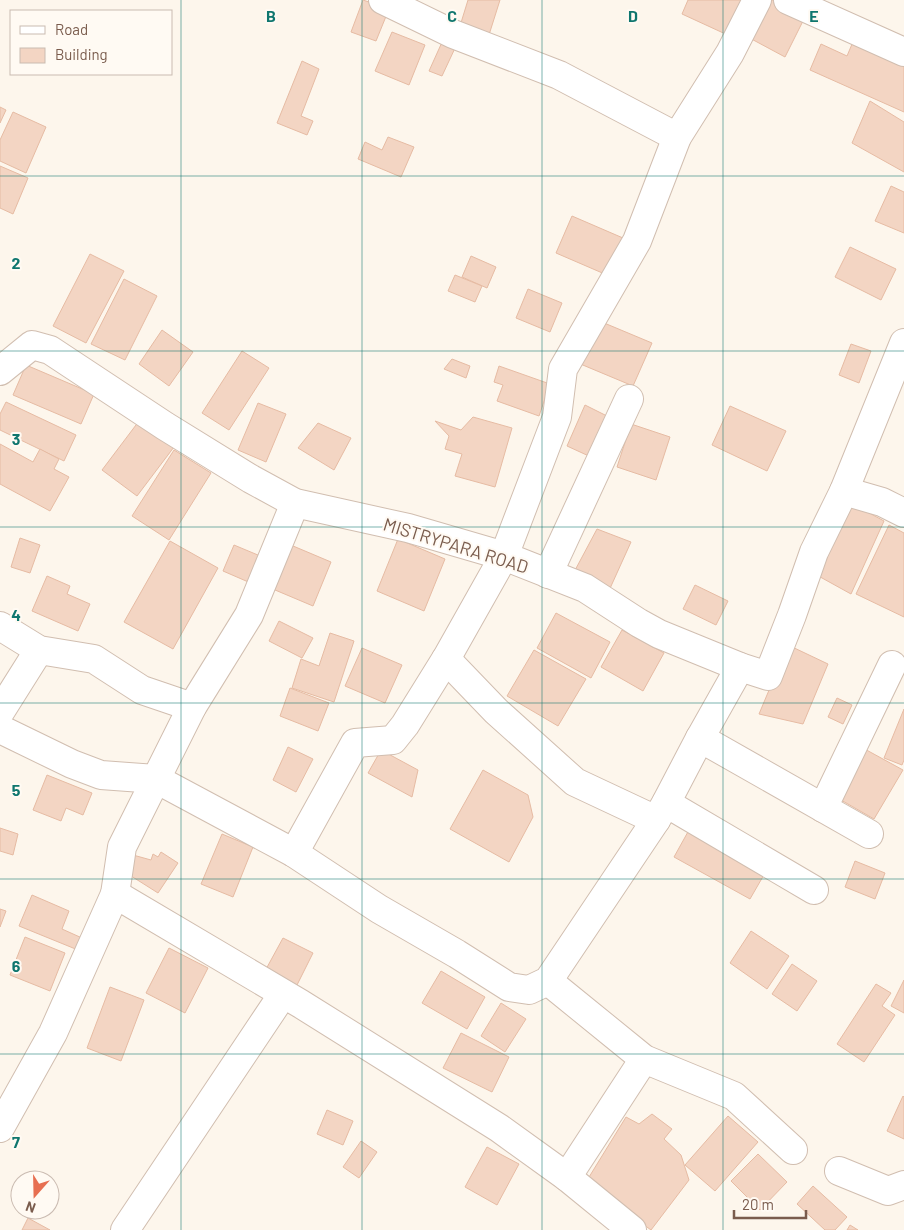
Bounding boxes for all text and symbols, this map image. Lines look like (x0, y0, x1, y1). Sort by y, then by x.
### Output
text: B (266, 6, 276, 25)
text: C (447, 6, 457, 25)
text: D (628, 6, 638, 25)
text: E (809, 6, 819, 25)
legend (10, 10, 172, 75)
text: Road (55, 20, 88, 38)
text: Building (55, 45, 108, 63)
text: 2 (12, 253, 21, 272)
text: 3 (12, 429, 20, 448)
street label: MISTRYPARA ROAD (381, 513, 531, 577)
text: 4 (11, 605, 21, 624)
text: 5 (12, 780, 21, 799)
text: 6 (12, 956, 21, 975)
text: 7 (12, 1132, 20, 1151)
north arrow (10, 1170, 60, 1220)
scale bar (734, 1188, 806, 1220)
text: 20 m (742, 1195, 774, 1213)
text: N (23, 1198, 38, 1217)

